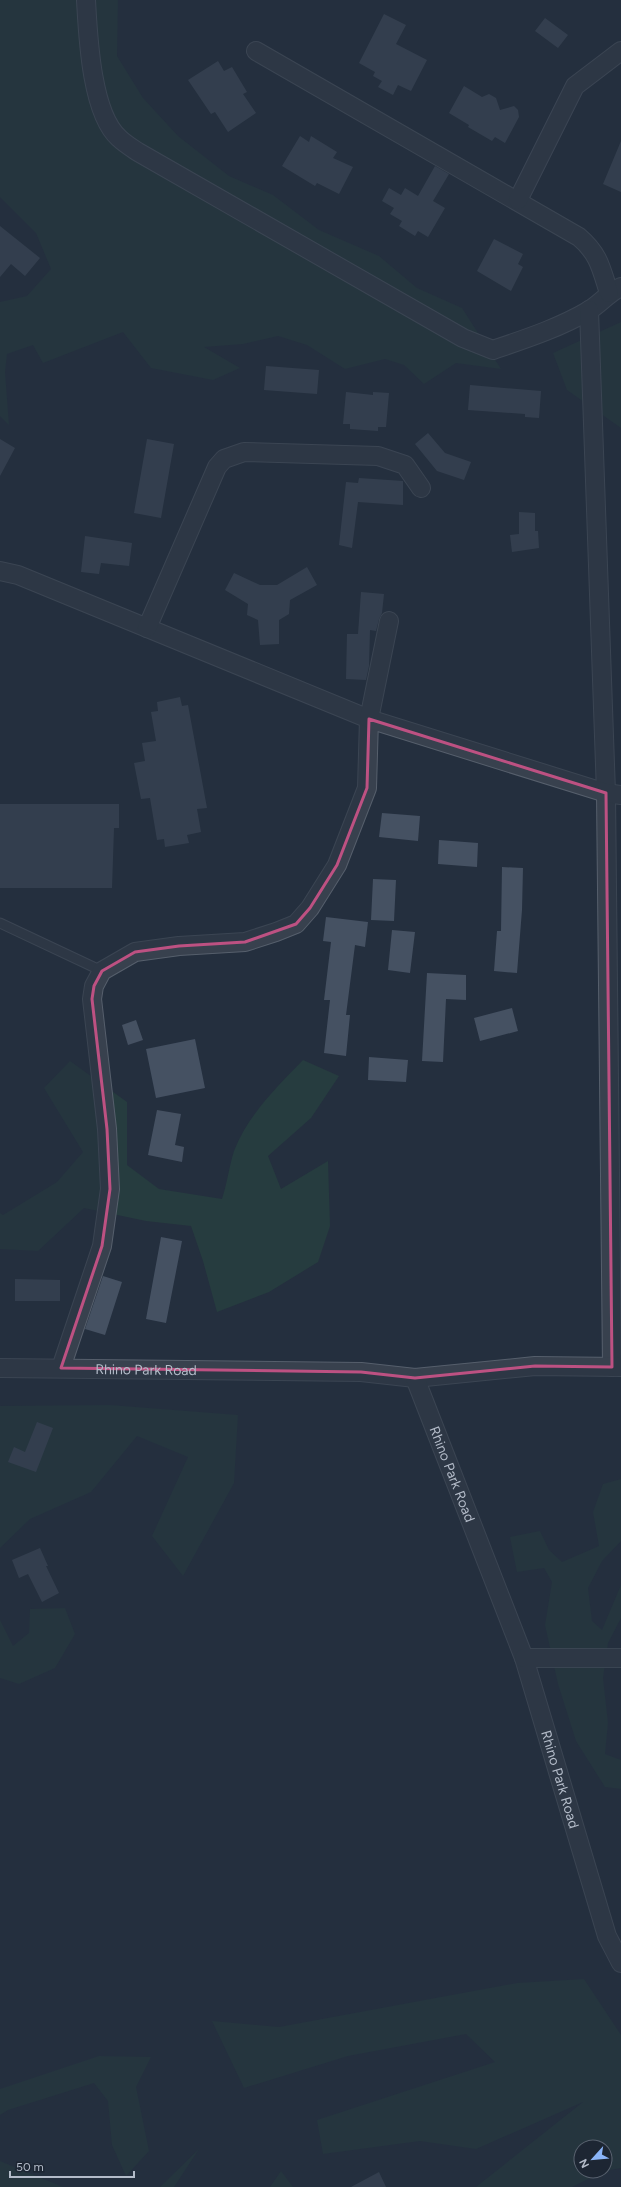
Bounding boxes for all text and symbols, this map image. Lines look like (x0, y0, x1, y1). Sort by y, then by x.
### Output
street label: Rhino Park Road (95, 1361, 197, 1379)
street label: Rhino Park Road (426, 1424, 478, 1525)
street label: Rhino Park Road (537, 1728, 582, 1830)
north arrow (573, 2139, 613, 2179)
scale bar (10, 2153, 134, 2179)
text: N (577, 2157, 592, 2170)
text: 50 m (16, 2160, 44, 2174)

